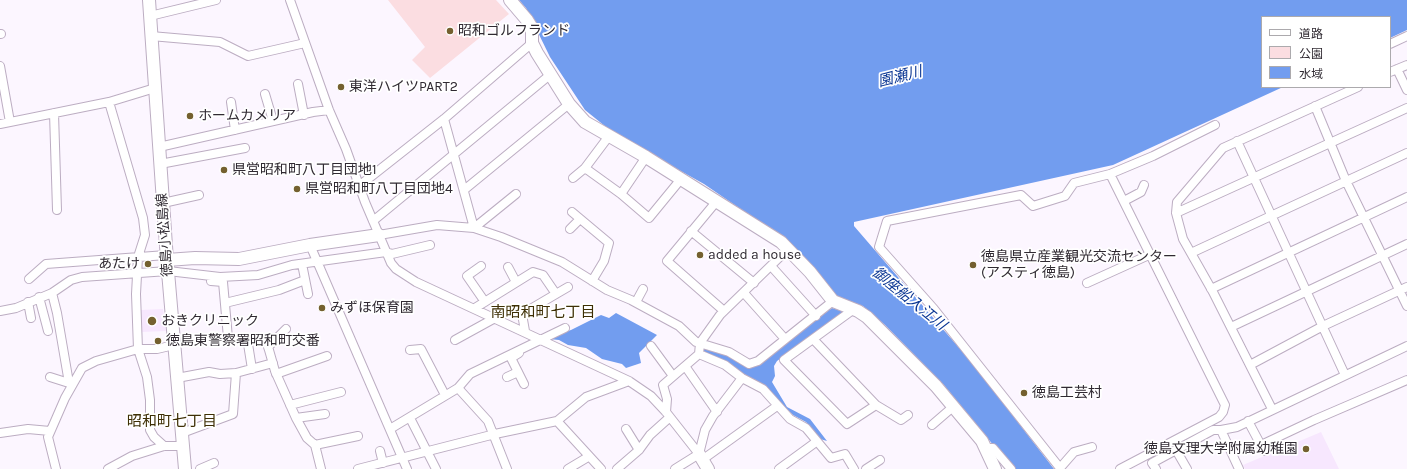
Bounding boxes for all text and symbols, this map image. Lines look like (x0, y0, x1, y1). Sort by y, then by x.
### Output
legend (1261, 16, 1391, 88)
place label: 昭和ゴルフランド (458, 23, 570, 39)
marker: 昭和ゴルフランド (445, 26, 455, 36)
text: 道路 (1299, 27, 1323, 41)
text: 公園 (1299, 47, 1323, 61)
water label: 園瀬川 (876, 63, 924, 91)
text: 水域 (1299, 67, 1323, 81)
place label: 東洋ハイツPART2 (349, 79, 458, 95)
marker: 東洋ハイツPART2 (336, 82, 346, 92)
place label: ホームカメリア (198, 108, 296, 124)
marker: ホームカメリア (185, 111, 195, 121)
place label: 県営昭和町八丁目団地1 (232, 162, 377, 178)
marker: 県営昭和町八丁目団地1 (219, 165, 229, 175)
place label: 県営昭和町八丁目団地4 (305, 181, 453, 197)
marker: 県営昭和町八丁目団地4 (292, 184, 302, 194)
street label: 徳島小松島線 (154, 193, 176, 277)
place label: added a house (708, 247, 801, 263)
place label: 徳島県立産業観光交流センター (アスティ徳島) (981, 249, 1177, 282)
marker: added a house (695, 250, 705, 260)
place label: あたけ (98, 256, 140, 272)
marker: あたけ (143, 259, 153, 269)
marker: 徳島県立産業観光交流センター (アスティ徳島) (968, 260, 978, 270)
water label: 御座船入江川 (868, 264, 950, 334)
place label: みずほ保育園 (330, 300, 414, 316)
marker: みずほ保育園 (317, 303, 327, 313)
district label: 南昭和町七丁目 (491, 304, 595, 322)
place label: おきクリニック (161, 313, 259, 329)
marker: おきクリニック (146, 315, 158, 327)
place label: 徳島東警察署昭和町交番 (166, 333, 320, 349)
marker: 徳島東警察署昭和町交番 (153, 336, 163, 346)
place label: 徳島工芸村 (1032, 385, 1102, 401)
marker: 徳島工芸村 (1019, 388, 1029, 398)
district label: 昭和町七丁目 (127, 413, 217, 431)
place label: 徳島文理大学附属幼稚園 (1144, 441, 1298, 457)
marker: 徳島文理大学附属幼稚園 (1301, 444, 1311, 454)

